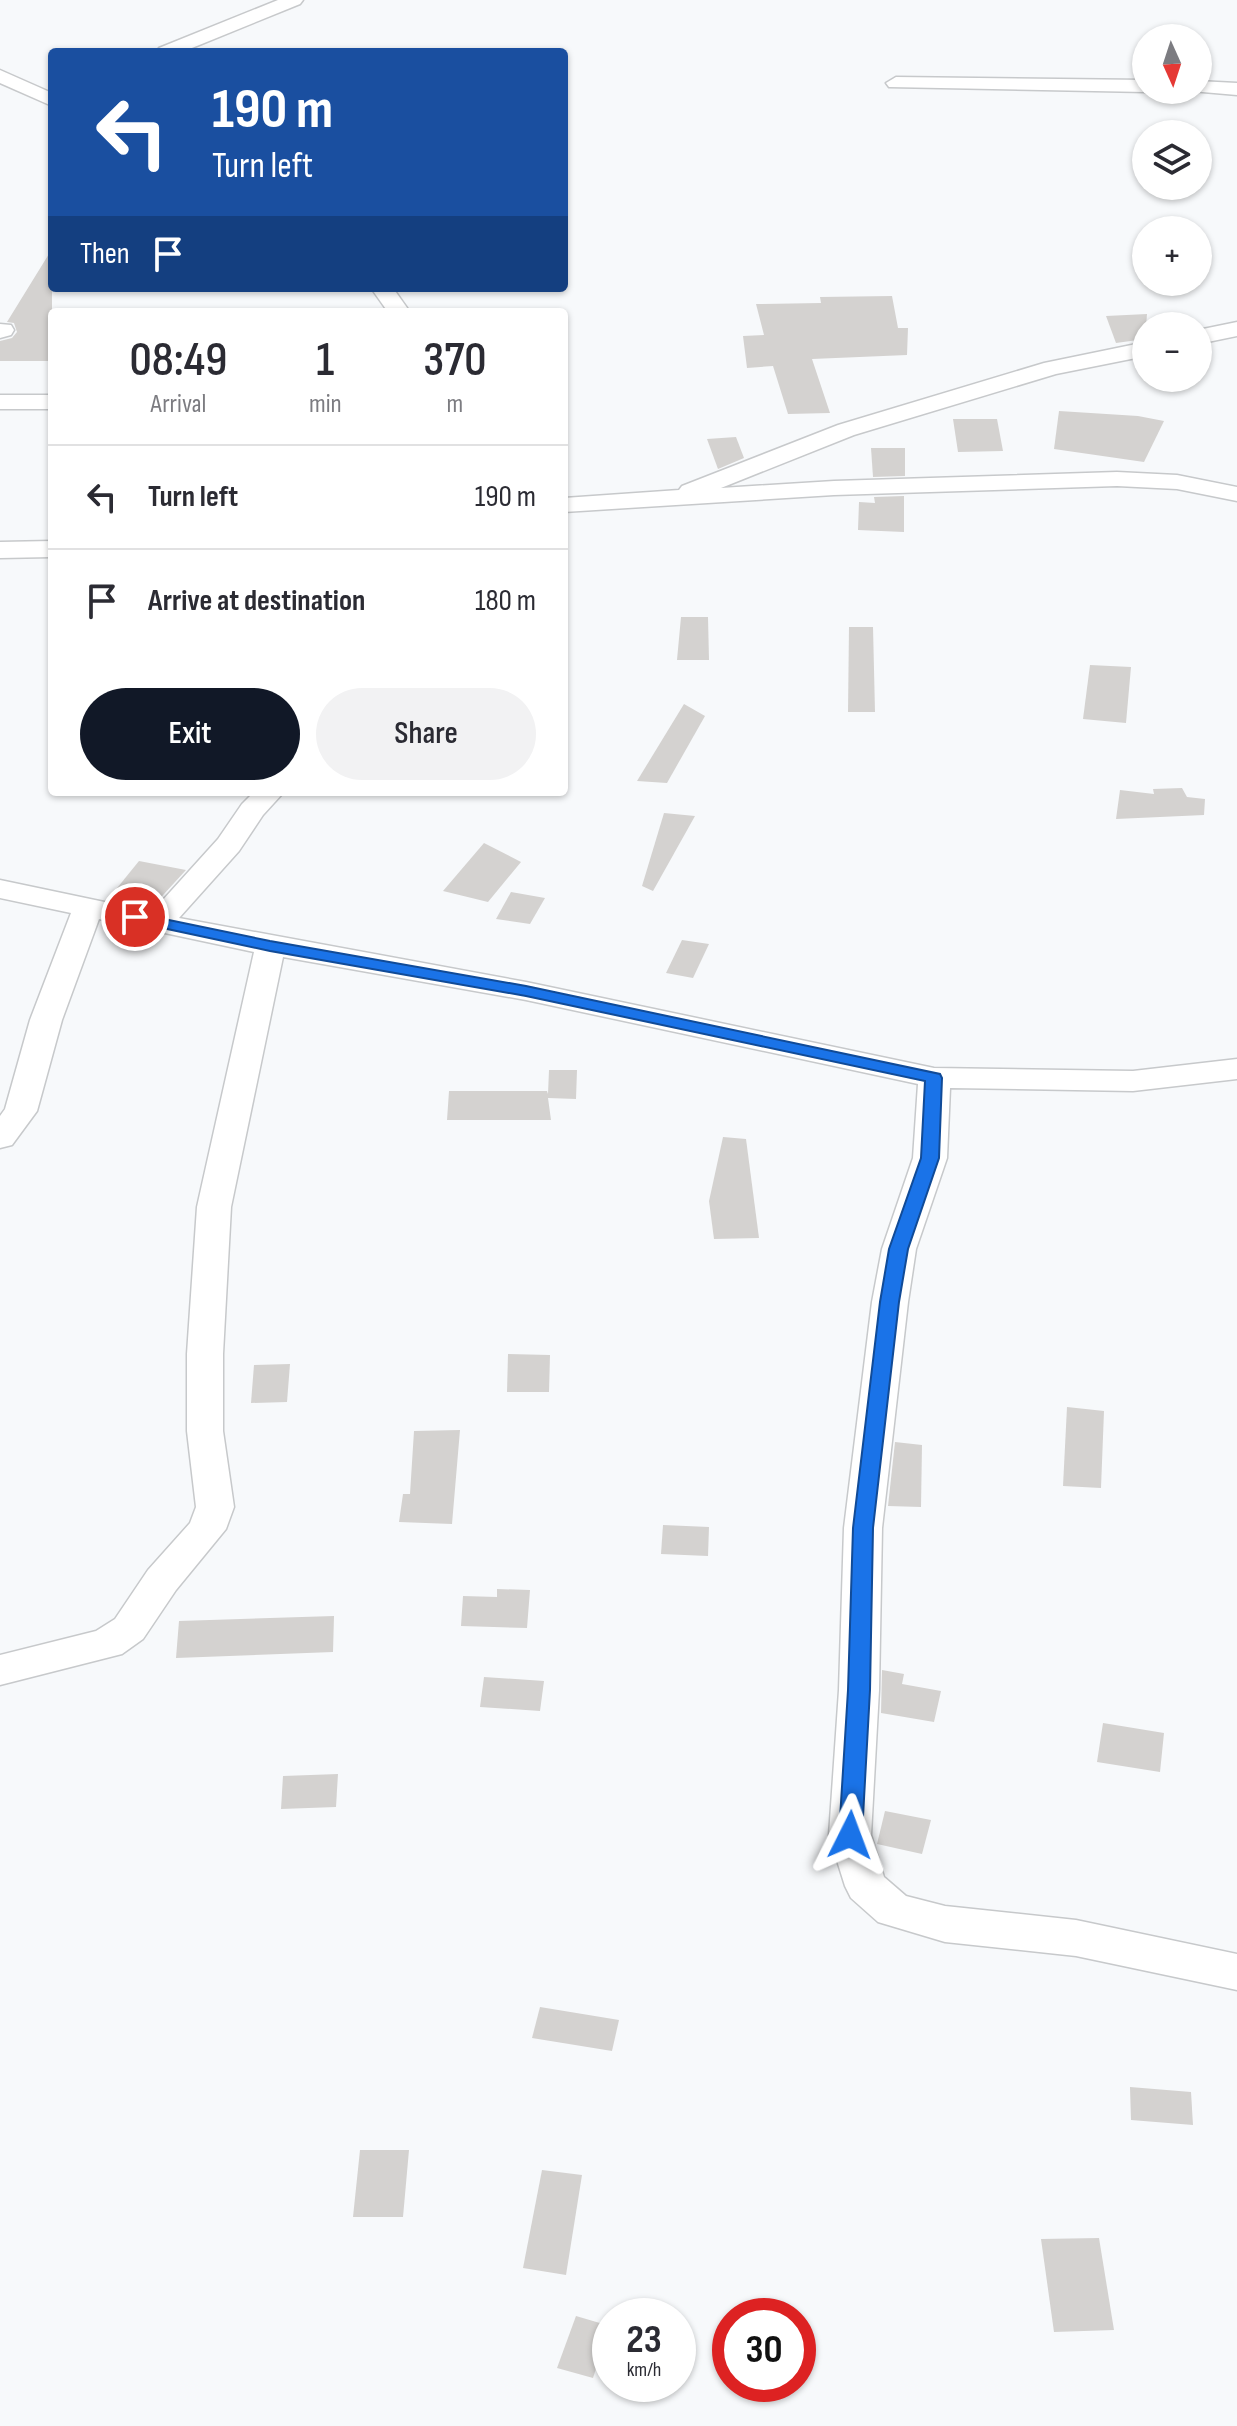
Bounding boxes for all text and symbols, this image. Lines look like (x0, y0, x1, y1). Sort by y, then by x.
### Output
north arrow (1132, 24, 1212, 104)
map controls (1132, 24, 1212, 392)
text: 190 m (212, 77, 333, 144)
icon: left (80, 80, 184, 184)
button: layers (1132, 120, 1212, 200)
text: Turn left (212, 145, 313, 188)
button: + (1132, 216, 1212, 296)
icon: arrive (146, 232, 190, 276)
text: Then (80, 236, 130, 272)
button: − (1132, 312, 1212, 392)
text: 08:49 (130, 332, 227, 389)
text: 1 (316, 332, 334, 389)
text: 370 (423, 332, 486, 389)
text: Arrival (151, 389, 206, 420)
text: min (309, 389, 342, 420)
text: m (446, 389, 463, 420)
icon: left (80, 475, 124, 519)
text: Turn left (148, 479, 238, 515)
text: 190 m (475, 479, 536, 515)
icon: arrive (80, 579, 124, 623)
text: Arrive at destination (148, 583, 365, 619)
text: 180 m (475, 583, 536, 619)
button: Exit (80, 688, 300, 780)
button: Share (316, 688, 536, 780)
pin (101, 883, 169, 951)
icon: arrive (113, 895, 157, 939)
position arrow (808, 1793, 892, 1877)
speed limit sign: 30 (712, 2298, 816, 2402)
text: 23 (626, 2316, 662, 2364)
text: km/h (627, 2358, 661, 2382)

